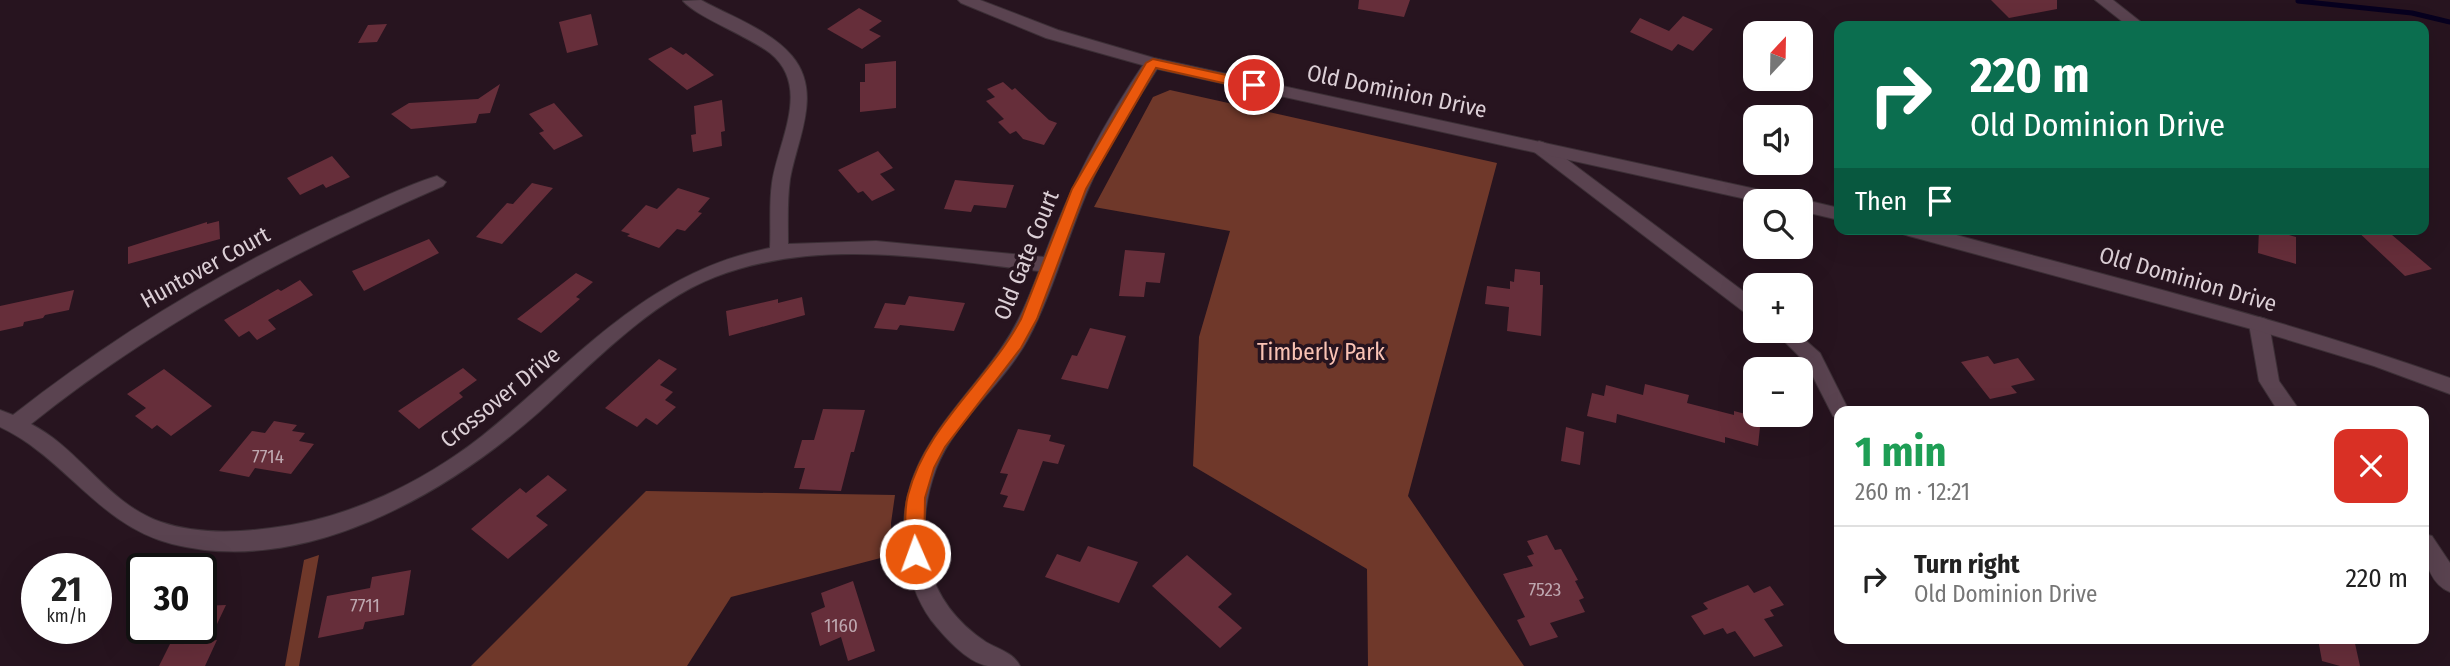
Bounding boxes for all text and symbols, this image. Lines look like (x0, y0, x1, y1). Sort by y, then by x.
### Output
north arrow (1743, 21, 1813, 91)
map controls (1743, 21, 1813, 427)
text: 220 m (1970, 46, 2090, 105)
icon: right (1855, 49, 1946, 140)
pin (1224, 55, 1284, 115)
street label: Old Dominion Drive (1304, 58, 1490, 124)
icon: arrive (1235, 66, 1273, 104)
button: sound (1743, 105, 1813, 175)
text: Old Dominion Drive (1970, 106, 2225, 144)
icon: arrive (1921, 182, 1959, 220)
street label: Old Gate Court (987, 186, 1065, 324)
text: Then (1855, 186, 1907, 217)
button: search (1743, 189, 1813, 259)
street label: Huntover Court (136, 220, 275, 314)
street label: Old Dominion Drive (2096, 240, 2280, 318)
button: + (1743, 273, 1813, 343)
park label: Timberly Park (1257, 338, 1385, 366)
street label: Crossover Drive (435, 340, 565, 454)
button: − (1743, 357, 1813, 427)
text: 1 min (1855, 427, 1946, 477)
button: close (2334, 429, 2408, 503)
house number: 7714 (252, 445, 284, 468)
text: 260 m · 12:21 (1855, 478, 1970, 506)
position arrow (878, 517, 952, 591)
text: Turn right (1914, 549, 2020, 580)
speed limit sign: 30 (126, 553, 217, 644)
icon: right (1855, 560, 1893, 598)
text: 220 m (2345, 563, 2408, 594)
text: 21 (51, 568, 82, 610)
house number: 7523 (1529, 578, 1561, 601)
text: Old Dominion Drive (1914, 580, 2097, 608)
house number: 7711 (350, 594, 380, 617)
text: km/h (46, 605, 87, 627)
house number: 1160 (824, 614, 858, 637)

